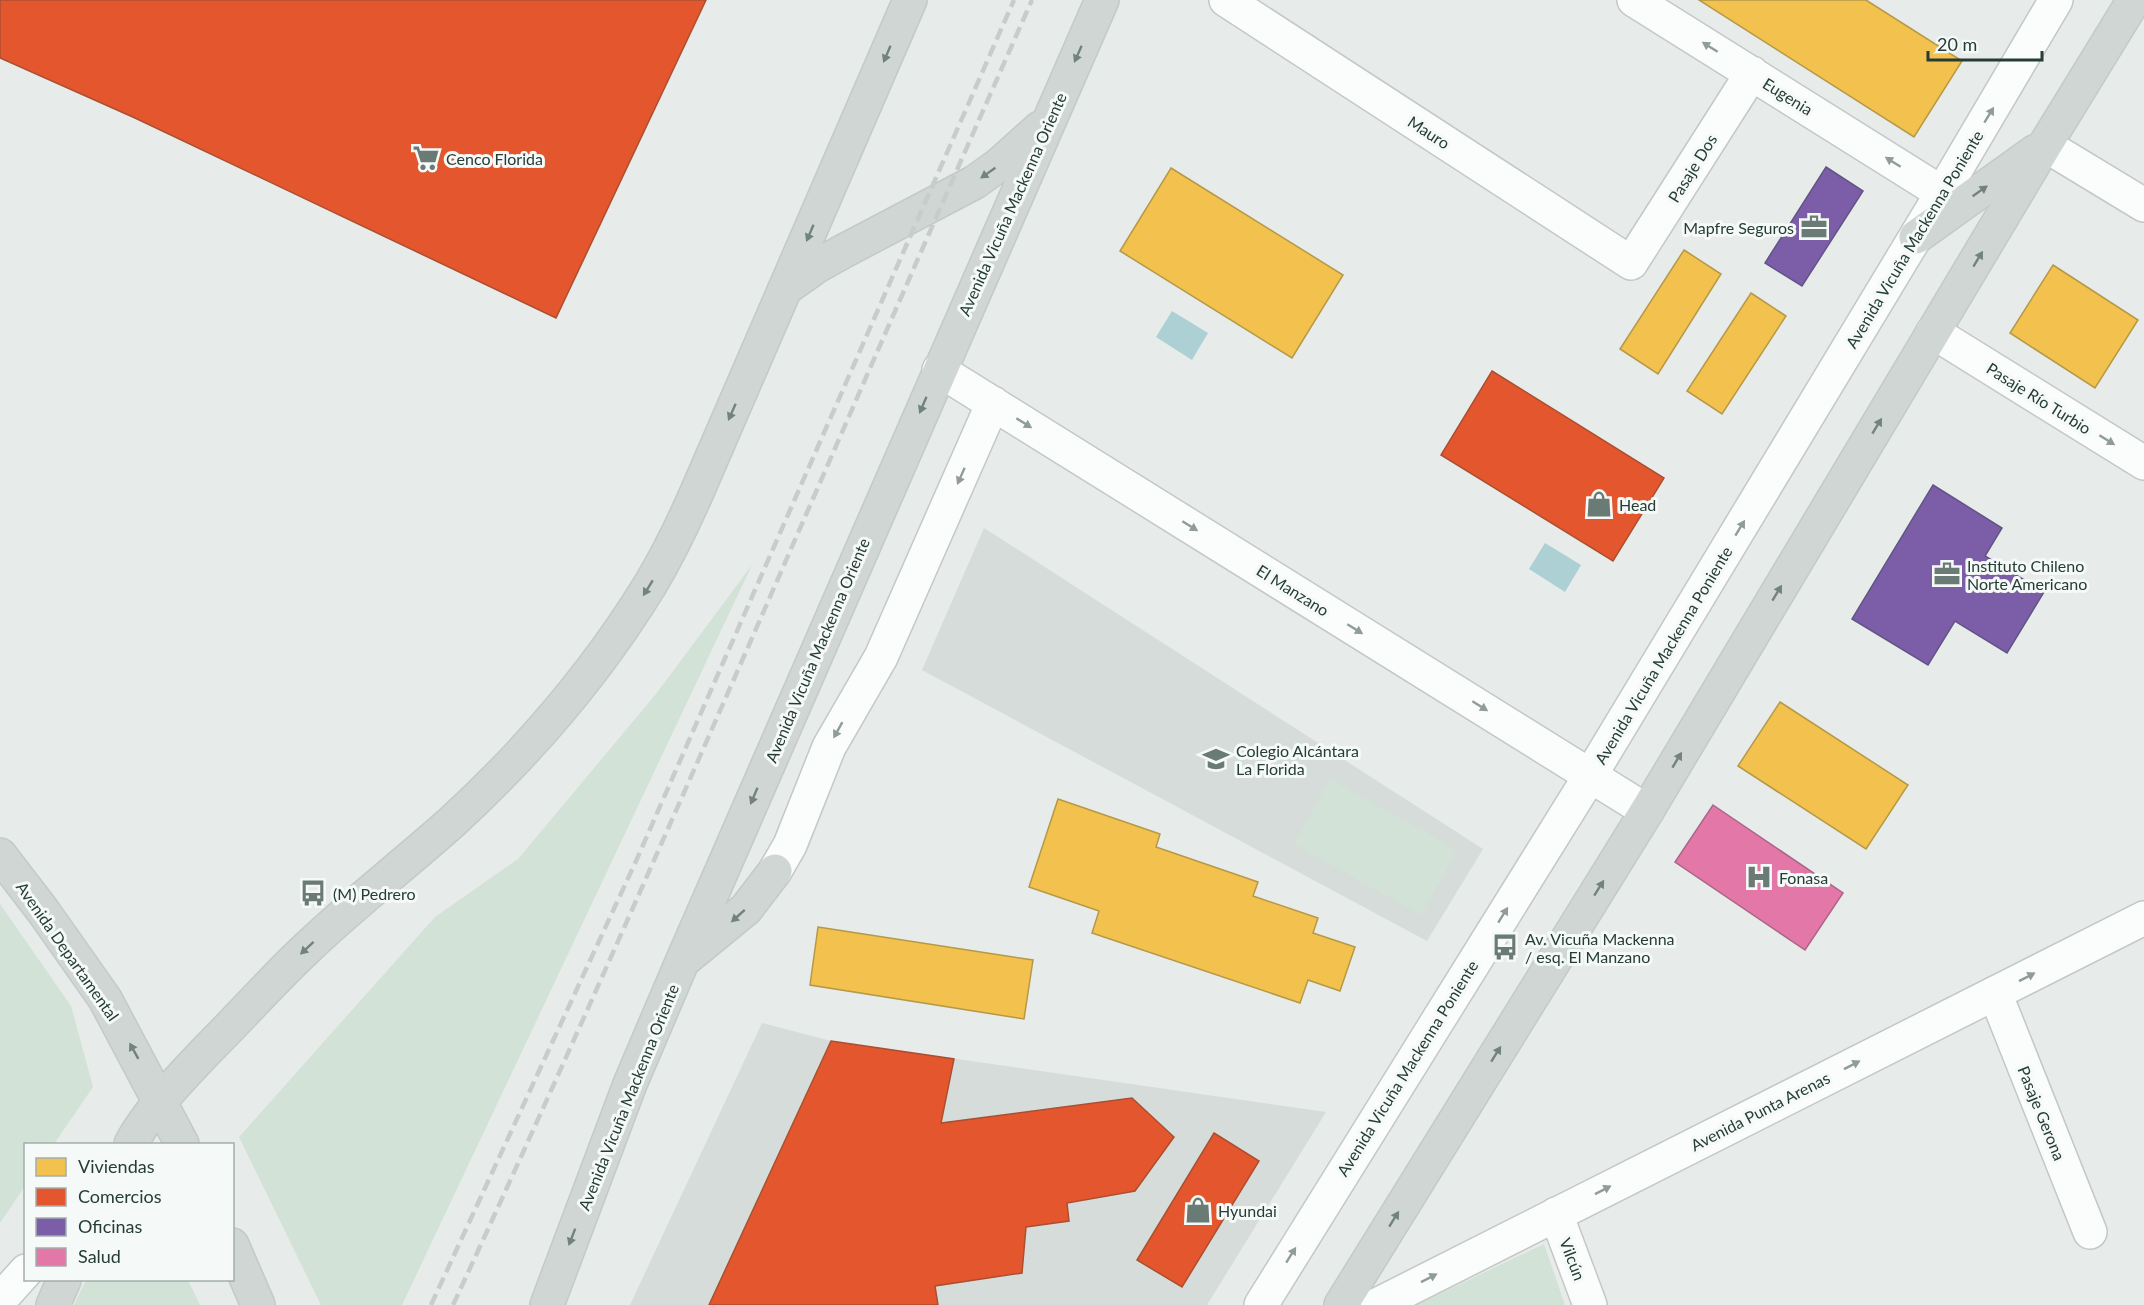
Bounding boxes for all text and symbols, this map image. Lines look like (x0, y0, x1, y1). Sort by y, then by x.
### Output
scale bar (1928, 24, 2042, 62)
text: 20 m (1937, 33, 1977, 55)
one-way arrow (1702, 42, 1718, 53)
one-way arrow (882, 45, 891, 62)
one-way arrow (1073, 45, 1083, 63)
street label: Eugenia (1760, 73, 1816, 119)
street label: Avenida Vicuña Mackenna Oriente (954, 90, 1070, 318)
one-way arrow (1983, 107, 1994, 123)
street label: Mauro (1405, 111, 1453, 153)
street label: Avenida Vicuña Mackenna Poniente (1841, 127, 1987, 351)
street label: Pasaje Dos (1664, 130, 1720, 206)
supermarket icon: Cenco Florida (411, 143, 441, 173)
place label: Cenco Florida (446, 149, 543, 168)
one-way arrow (1885, 157, 1901, 168)
one-way arrow (980, 167, 996, 178)
one-way arrow (1972, 185, 1988, 197)
office icon: Mapfre Seguros (1799, 212, 1829, 242)
place label: Mapfre Seguros (1683, 218, 1794, 237)
one-way arrow (805, 224, 814, 242)
one-way arrow (1972, 251, 1983, 267)
street label: Pasaje Río Turbio (1983, 358, 2095, 438)
one-way arrow (919, 397, 928, 414)
one-way arrow (727, 403, 736, 421)
one-way arrow (1016, 418, 1032, 429)
one-way arrow (1872, 418, 1883, 434)
one-way arrow (2099, 435, 2115, 446)
one-way arrow (956, 467, 965, 485)
shop icon: Head (1584, 489, 1614, 519)
place label: Head (1619, 495, 1656, 514)
one-way arrow (1182, 520, 1198, 531)
one-way arrow (1734, 520, 1745, 536)
street label: Avenida Vicuña Mackenna Oriente (761, 535, 873, 765)
street label: Avenida Vicuña Mackenna Poniente (1590, 543, 1736, 767)
place label: Instituto Chileno Norte Americano (1967, 556, 2087, 593)
office icon: Instituto Chileno Norte Americano (1932, 559, 1962, 589)
street label: El Manzano (1253, 560, 1333, 620)
one-way arrow (643, 580, 654, 596)
one-way arrow (1772, 585, 1783, 601)
one-way arrow (1347, 623, 1364, 634)
one-way arrow (1472, 701, 1488, 712)
one-way arrow (833, 722, 843, 739)
place label: Colegio Alcántara La Florida (1236, 741, 1359, 778)
school or university icon: Colegio Alcántara La Florida (1201, 744, 1231, 774)
one-way arrow (1672, 751, 1682, 768)
one-way arrow (748, 787, 758, 805)
hospital icon: Fonasa (1744, 862, 1774, 892)
place label: Fonasa (1779, 868, 1828, 887)
street label: Avenida Departamental (13, 878, 123, 1024)
bus stop icon: (M) Pedrero (298, 878, 328, 908)
one-way arrow (1593, 880, 1604, 896)
place label: (M) Pedrero (333, 884, 416, 903)
one-way arrow (1497, 907, 1508, 923)
one-way arrow (731, 909, 746, 923)
place label: Av. Vicuña Mackenna / esq. El Manzano (1525, 929, 1675, 966)
bus stop icon: Av. Vicuña Mackenna / esq. El Manzano (1490, 932, 1520, 962)
one-way arrow (300, 941, 314, 955)
street label: Avenida Vicuña Mackenna Poniente (1333, 957, 1481, 1179)
one-way arrow (2018, 973, 2035, 982)
street label: Avenida Vicuña Mackenna Oriente (574, 981, 682, 1213)
one-way arrow (129, 1043, 139, 1060)
one-way arrow (1490, 1046, 1502, 1062)
one-way arrow (1844, 1060, 1861, 1069)
street label: Pasaje Gerona (2014, 1063, 2070, 1163)
street label: Avenida Punta Arenas (1687, 1068, 1833, 1154)
legend (24, 1143, 234, 1281)
text: Viviendas (78, 1155, 155, 1177)
text: Comercios (78, 1185, 162, 1207)
one-way arrow (1595, 1185, 1612, 1195)
shop icon: Hyundai (1183, 1195, 1213, 1225)
place label: Hyundai (1218, 1201, 1277, 1220)
one-way arrow (1388, 1211, 1399, 1228)
text: Oficinas (78, 1215, 143, 1237)
one-way arrow (567, 1229, 577, 1247)
street label: Vilcún (1556, 1235, 1590, 1283)
text: Salud (78, 1245, 121, 1267)
one-way arrow (1286, 1247, 1297, 1263)
one-way arrow (1421, 1274, 1438, 1283)

